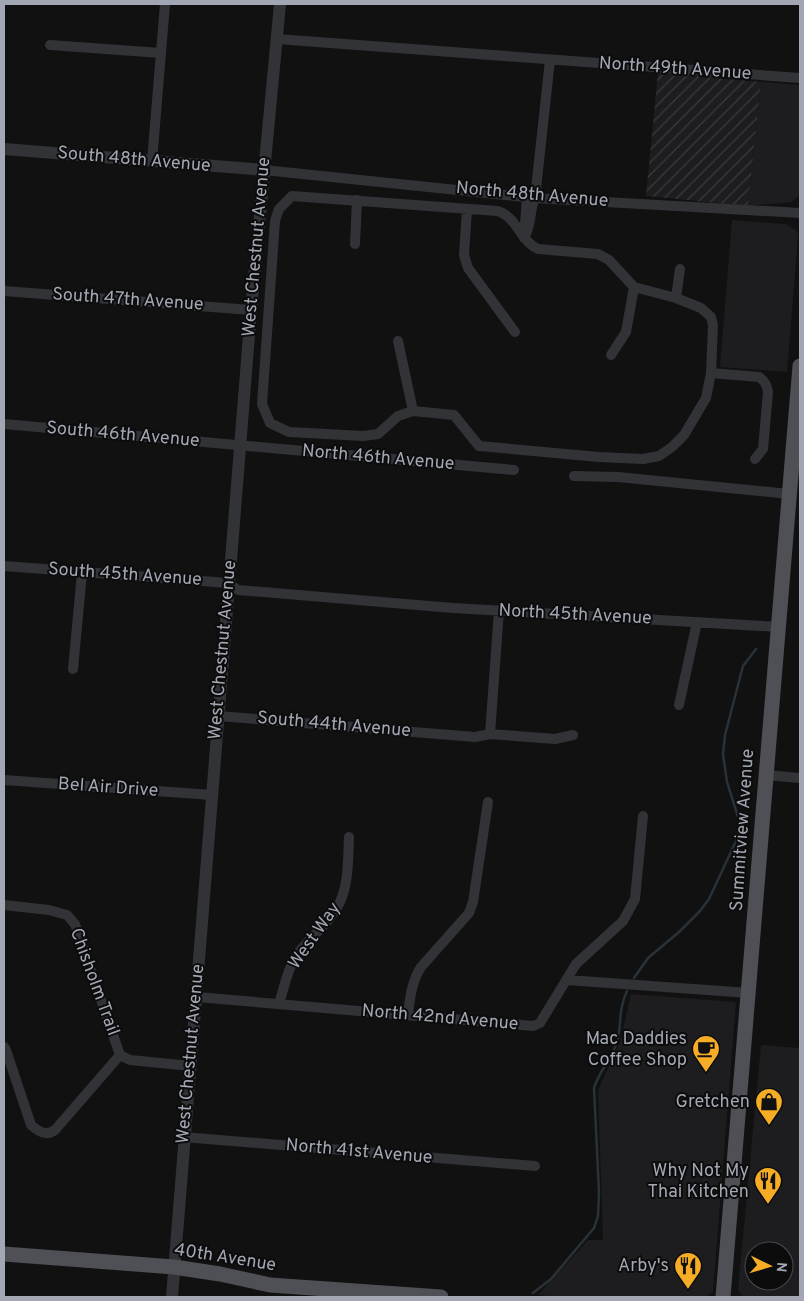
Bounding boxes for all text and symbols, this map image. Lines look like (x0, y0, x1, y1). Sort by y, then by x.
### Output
street label: North 49th Avenue (598, 52, 752, 86)
street label: South 48th Avenue (57, 142, 211, 178)
street label: West Chestnut Avenue (238, 156, 276, 338)
street label: North 48th Avenue (455, 177, 609, 213)
street label: South 47th Avenue (52, 283, 204, 317)
street label: South 46th Avenue (45, 417, 201, 453)
street label: North 46th Avenue (301, 440, 455, 476)
street label: South 45th Avenue (47, 558, 203, 592)
street label: West Chestnut Avenue (204, 559, 242, 741)
street label: North 45th Avenue (498, 600, 652, 630)
street label: South 44th Avenue (256, 707, 412, 743)
street label: Summitview Avenue (726, 748, 760, 912)
street label: Bel Air Drive (57, 773, 159, 803)
street label: West Way (284, 898, 346, 974)
street label: Chisholm Trail (64, 925, 124, 1039)
street label: West Chestnut Avenue (172, 963, 210, 1145)
street label: North 42nd Avenue (361, 1000, 519, 1036)
place label: Mac Daddies Coffee Shop (586, 1028, 687, 1072)
cafe icon: Mac Daddies Coffee Shop (691, 1034, 721, 1073)
shop icon: Gretchen (754, 1087, 784, 1126)
place label: Gretchen (676, 1091, 750, 1114)
street label: North 41st Avenue (285, 1134, 433, 1170)
place label: Why Not My Thai Kitchen (648, 1160, 749, 1204)
restaurant icon: Why Not My Thai Kitchen (753, 1166, 783, 1205)
street label: 40th Avenue (172, 1239, 278, 1277)
north arrow (744, 1241, 794, 1291)
restaurant icon: Arby's (673, 1251, 703, 1290)
place label: Arby's (618, 1255, 669, 1278)
text: N (772, 1261, 789, 1273)

